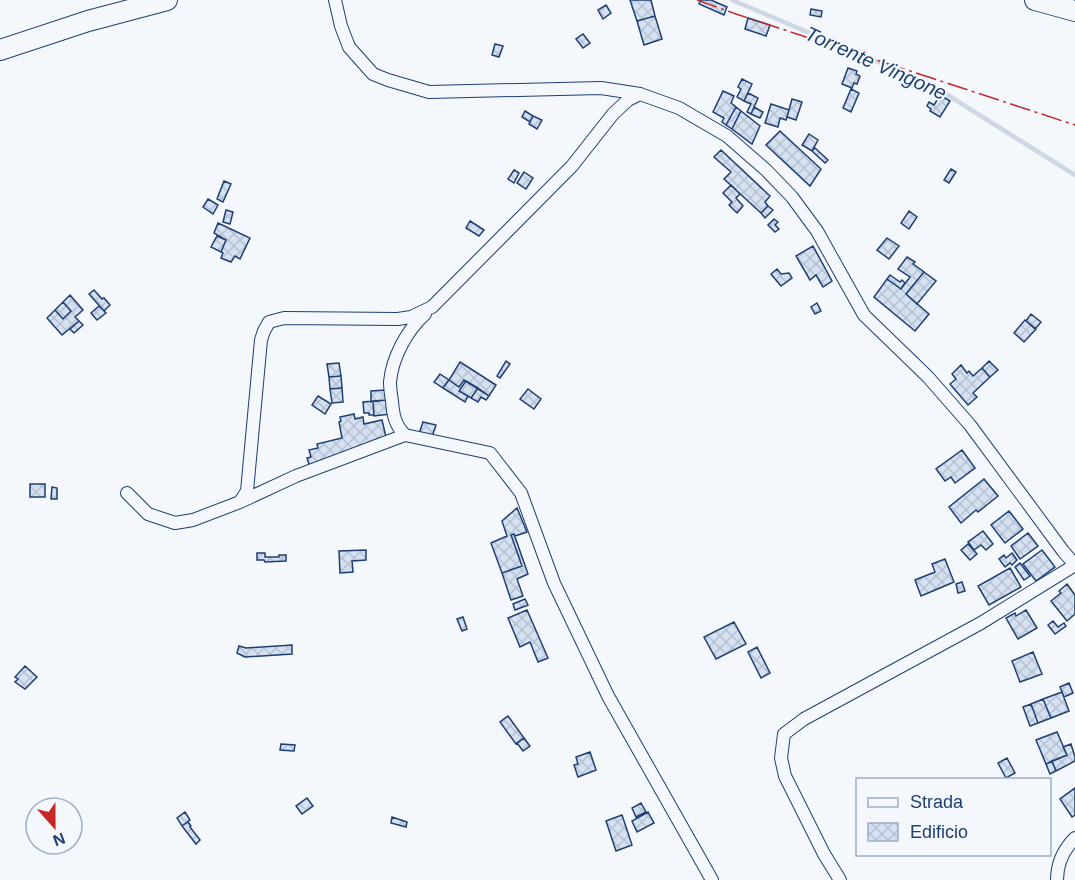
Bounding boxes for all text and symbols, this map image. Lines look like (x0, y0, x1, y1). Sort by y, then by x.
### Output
water label: Torrente Vingone (802, 22, 950, 104)
legend (856, 778, 1051, 856)
text: Strada (910, 792, 964, 812)
north arrow (24, 796, 84, 856)
text: Edificio (910, 822, 968, 842)
text: N (51, 830, 68, 850)

